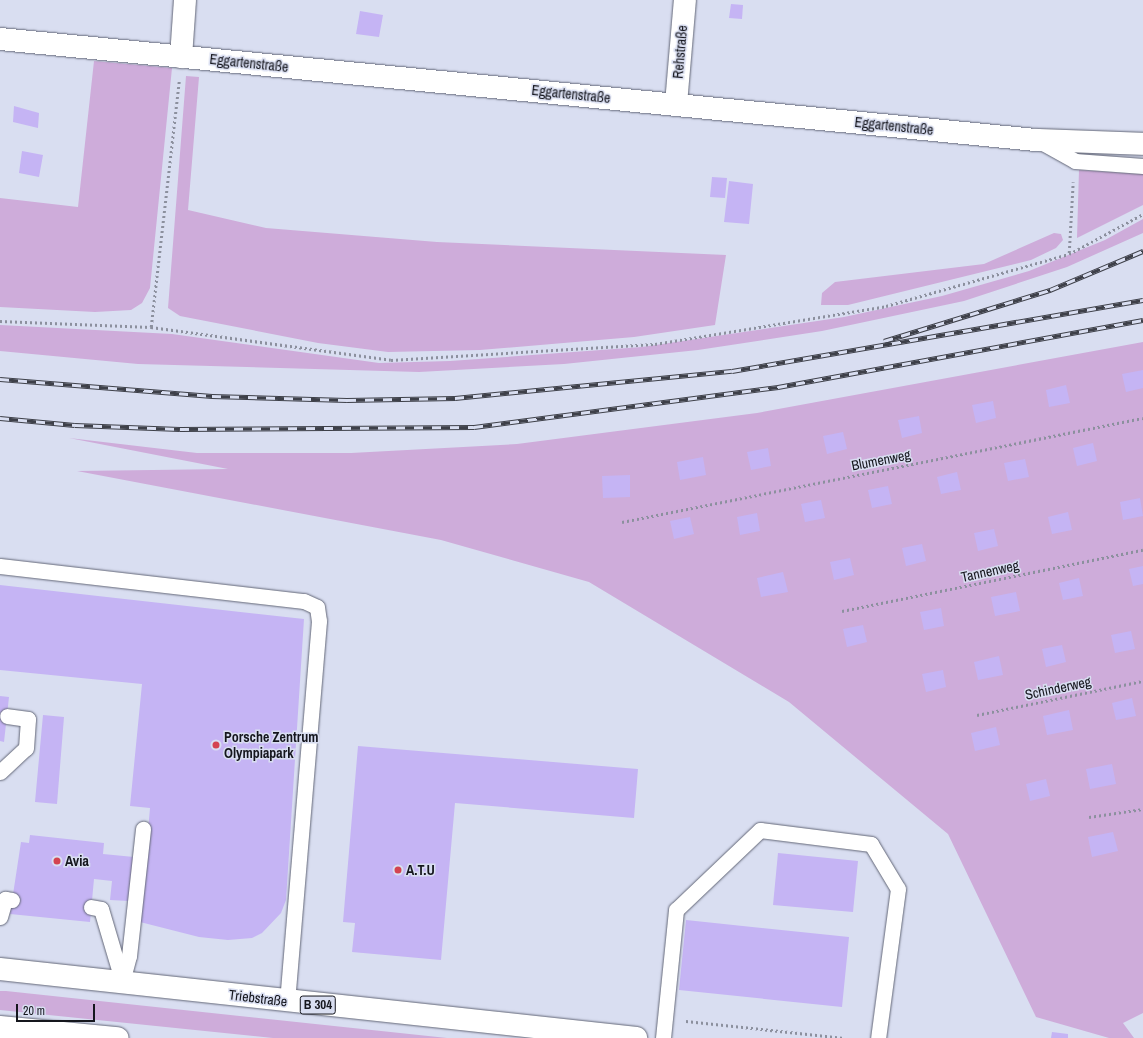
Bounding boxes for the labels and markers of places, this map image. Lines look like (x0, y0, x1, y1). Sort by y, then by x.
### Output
place label: Porsche Zentrum Olympiapark (224, 729, 318, 762)
marker: Porsche Zentrum Olympiapark (211, 740, 221, 750)
place label: Avia (65, 853, 89, 869)
marker: Avia (52, 856, 62, 866)
place label: A.T.U (406, 862, 435, 878)
marker: A.T.U (393, 865, 403, 875)

